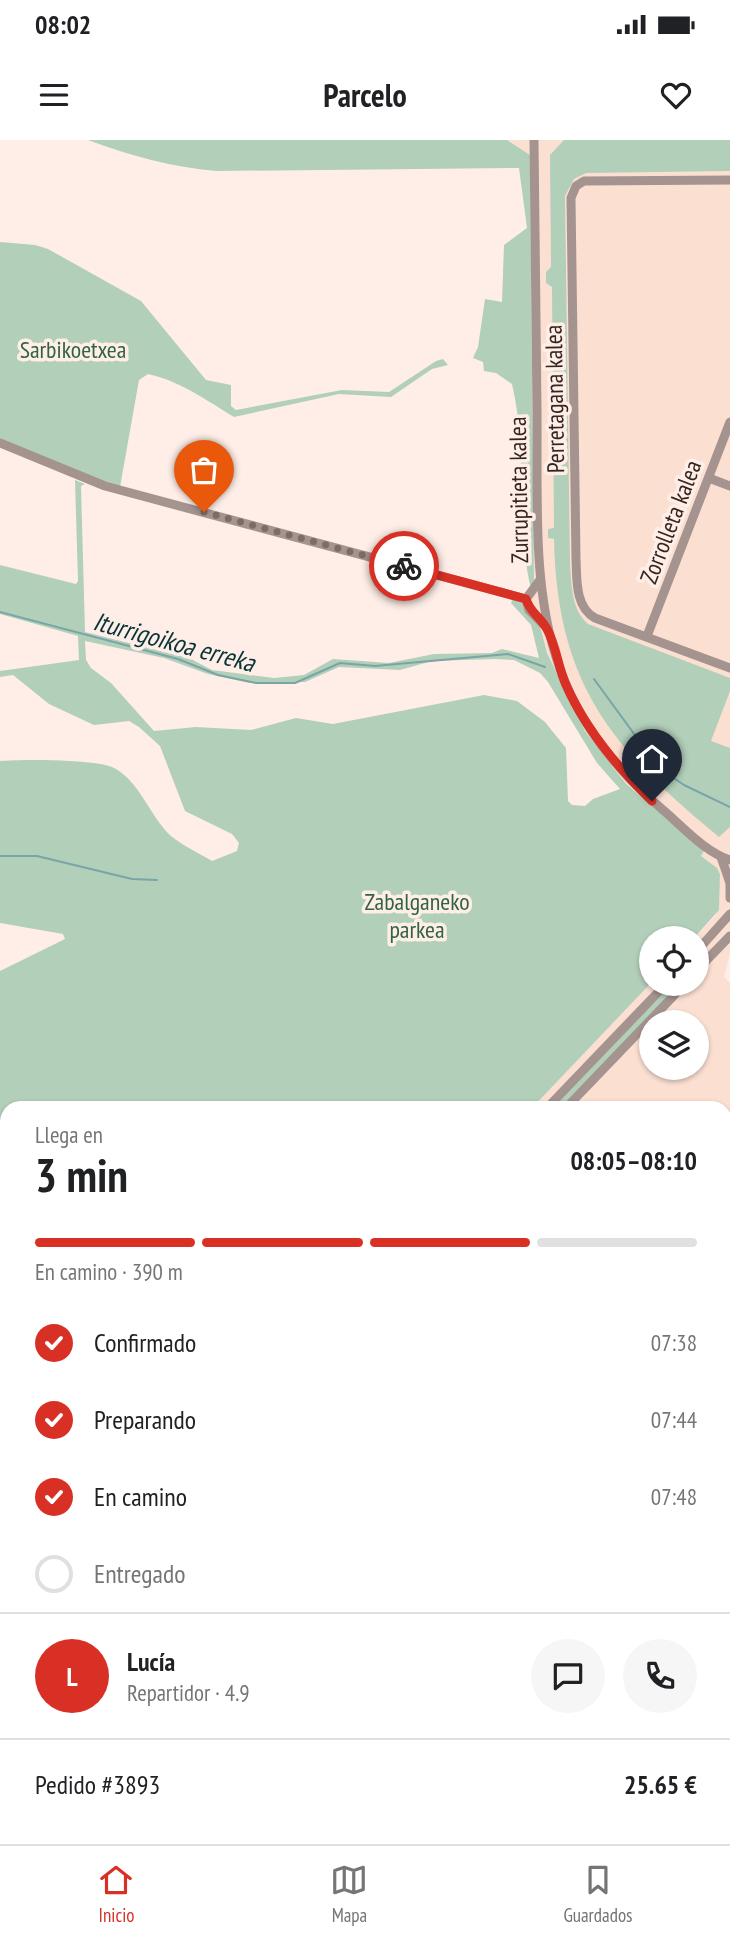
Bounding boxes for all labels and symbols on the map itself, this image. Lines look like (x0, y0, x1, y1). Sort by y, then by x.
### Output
street label: Perretagana kalea (538, 324, 571, 474)
park label: Sarbikoetxea (20, 334, 126, 365)
street label: Zurrupitieta kalea (502, 416, 535, 564)
pin (174, 440, 234, 512)
street label: Zorrolleta kalea (633, 456, 708, 588)
courier (369, 531, 439, 601)
water label: Iturrigoikoa erreka (90, 604, 260, 679)
pin (622, 729, 682, 801)
park label: Zabalganeko parkea (364, 886, 470, 945)

